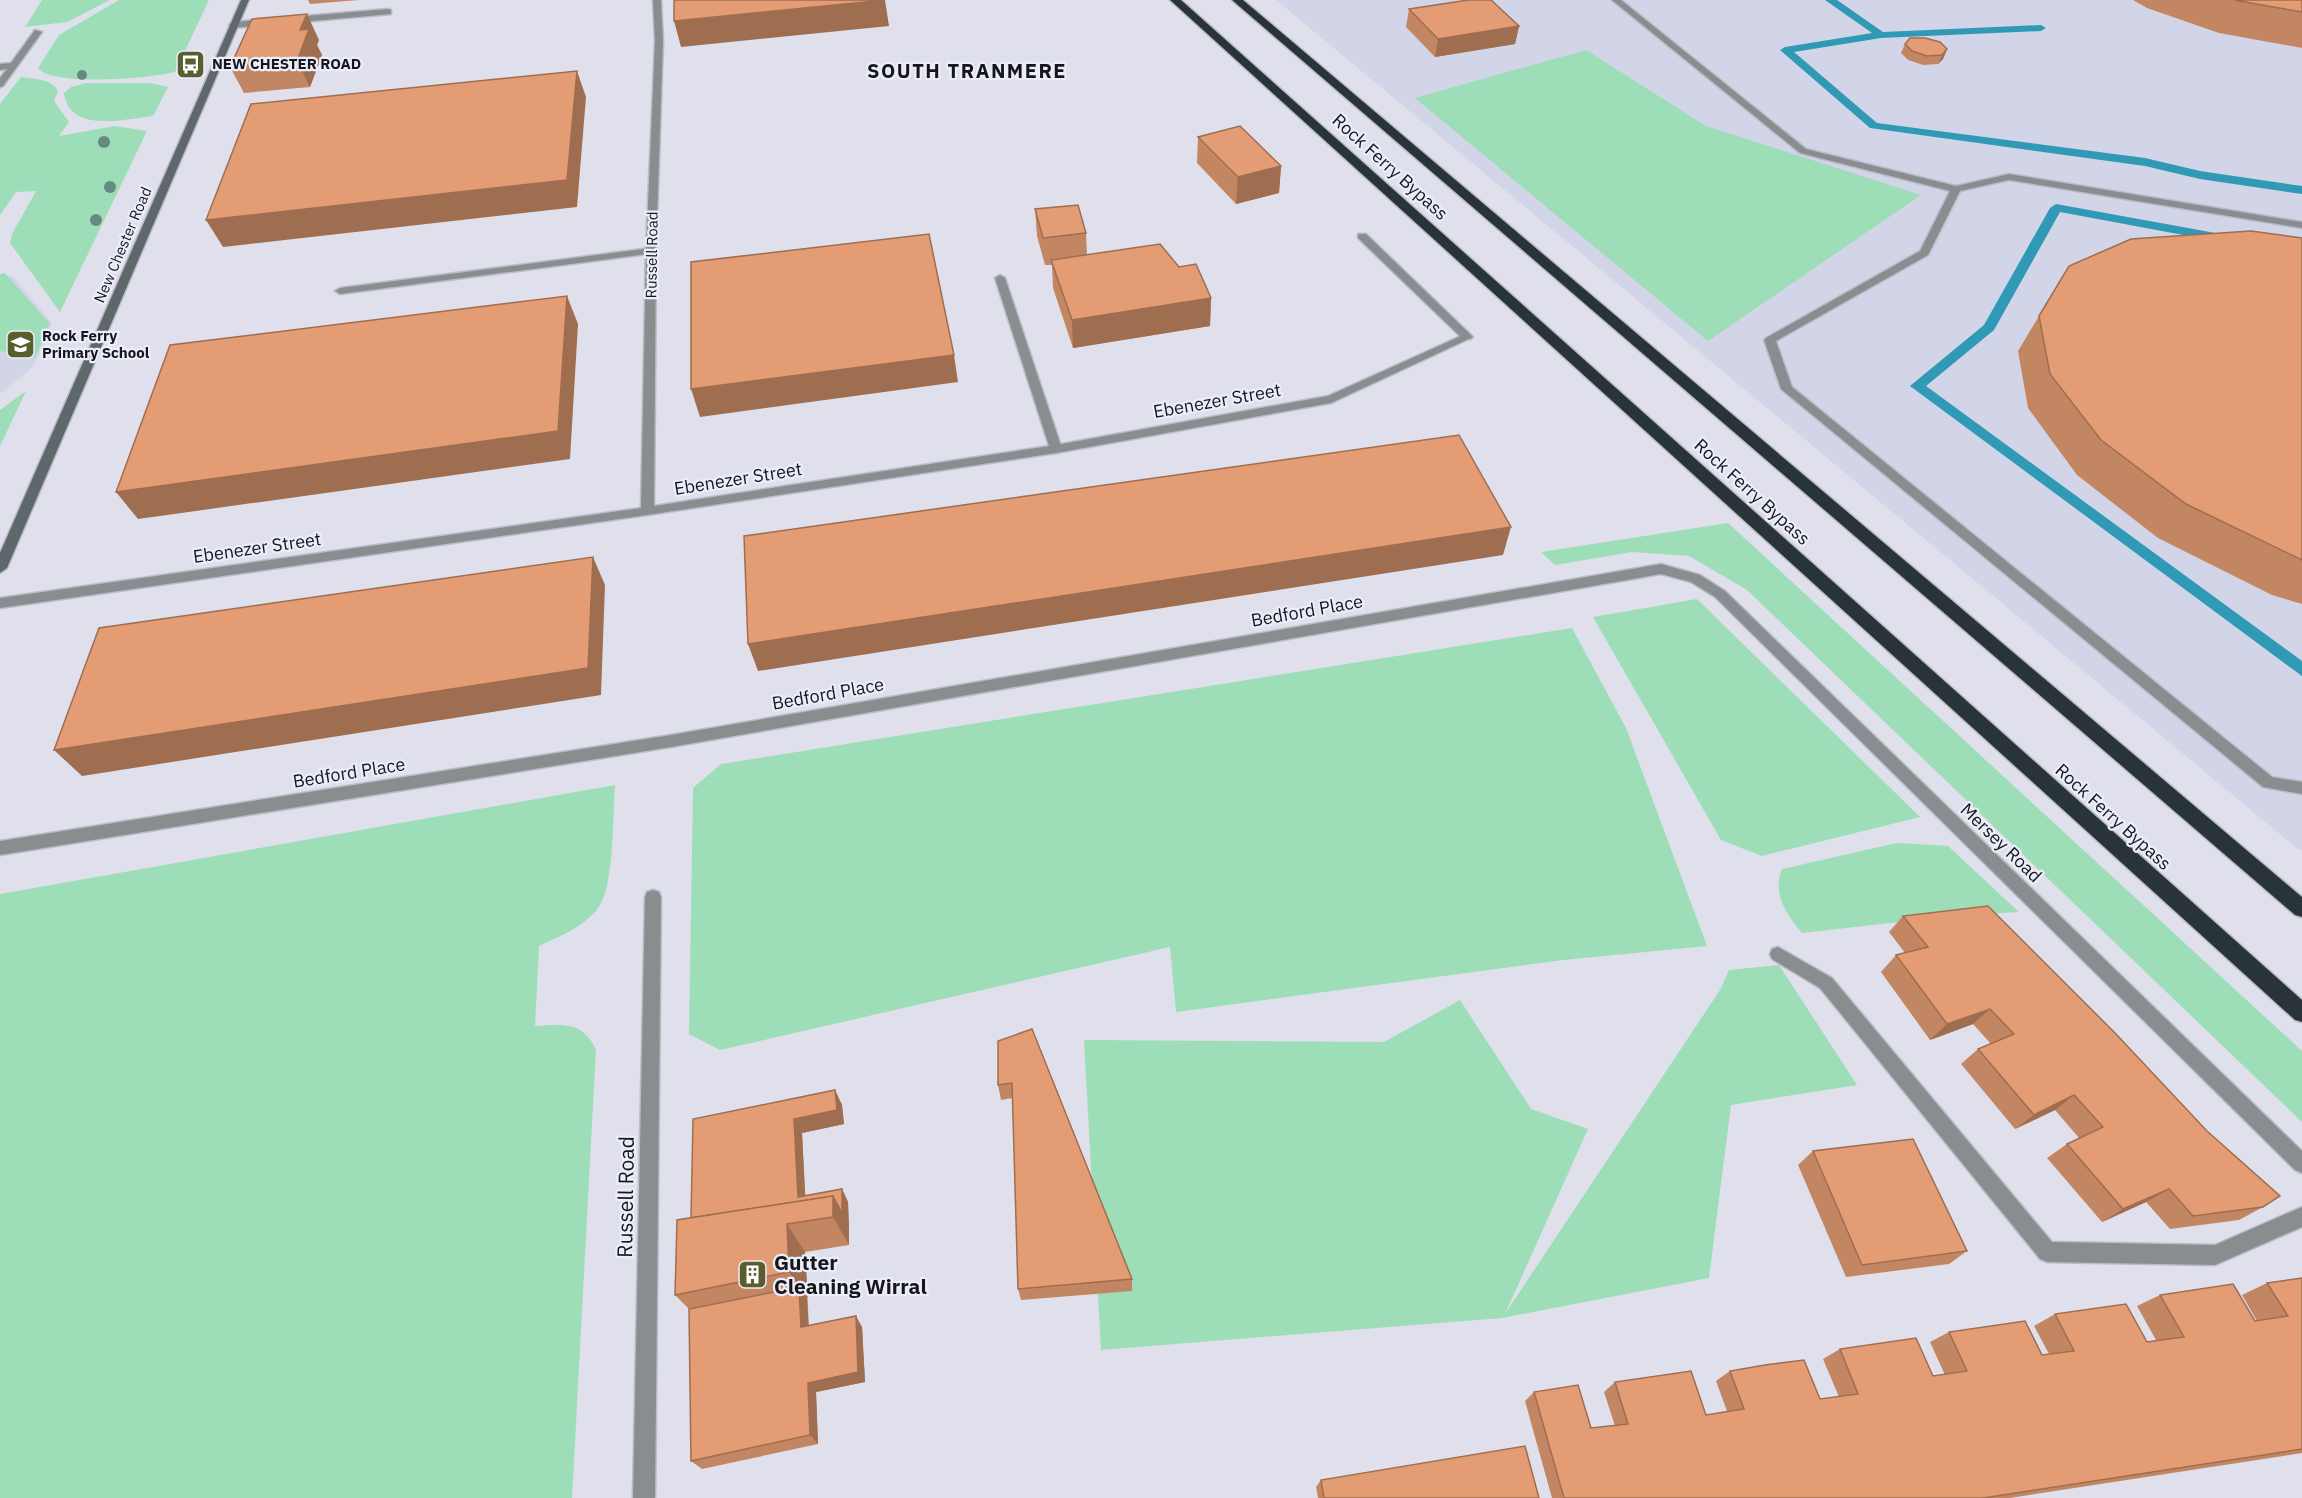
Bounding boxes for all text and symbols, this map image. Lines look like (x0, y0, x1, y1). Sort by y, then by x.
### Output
bus stop icon: NEW CHESTER ROAD (175, 48, 207, 80)
place label: NEW CHESTER ROAD (212, 54, 361, 73)
district label: SOUTH TRANMERE (867, 57, 1067, 84)
street label: Rock Ferry Bypass (1328, 108, 1453, 225)
street label: New Chester Road (90, 184, 156, 306)
street label: Russell Road (641, 211, 662, 299)
place label: Rock Ferry Primary School (42, 326, 150, 362)
school or university icon: Rock Ferry Primary School (5, 329, 37, 361)
street label: Ebenezer Street (1151, 378, 1282, 423)
street label: Rock Ferry Bypass (1690, 433, 1815, 550)
street label: Ebenezer Street (672, 457, 803, 500)
street label: Ebenezer Street (191, 527, 322, 568)
street label: Bedford Place (1249, 589, 1365, 632)
street label: Bedford Place (770, 672, 886, 715)
street label: Bedford Place (291, 752, 407, 793)
street label: Rock Ferry Bypass (2051, 758, 2176, 875)
street label: Mersey Road (1956, 798, 2047, 887)
street label: Russell Road (610, 1136, 640, 1258)
place label: Gutter Cleaning Wirral (774, 1248, 927, 1300)
building icon: Gutter Cleaning Wirral (737, 1259, 769, 1291)

